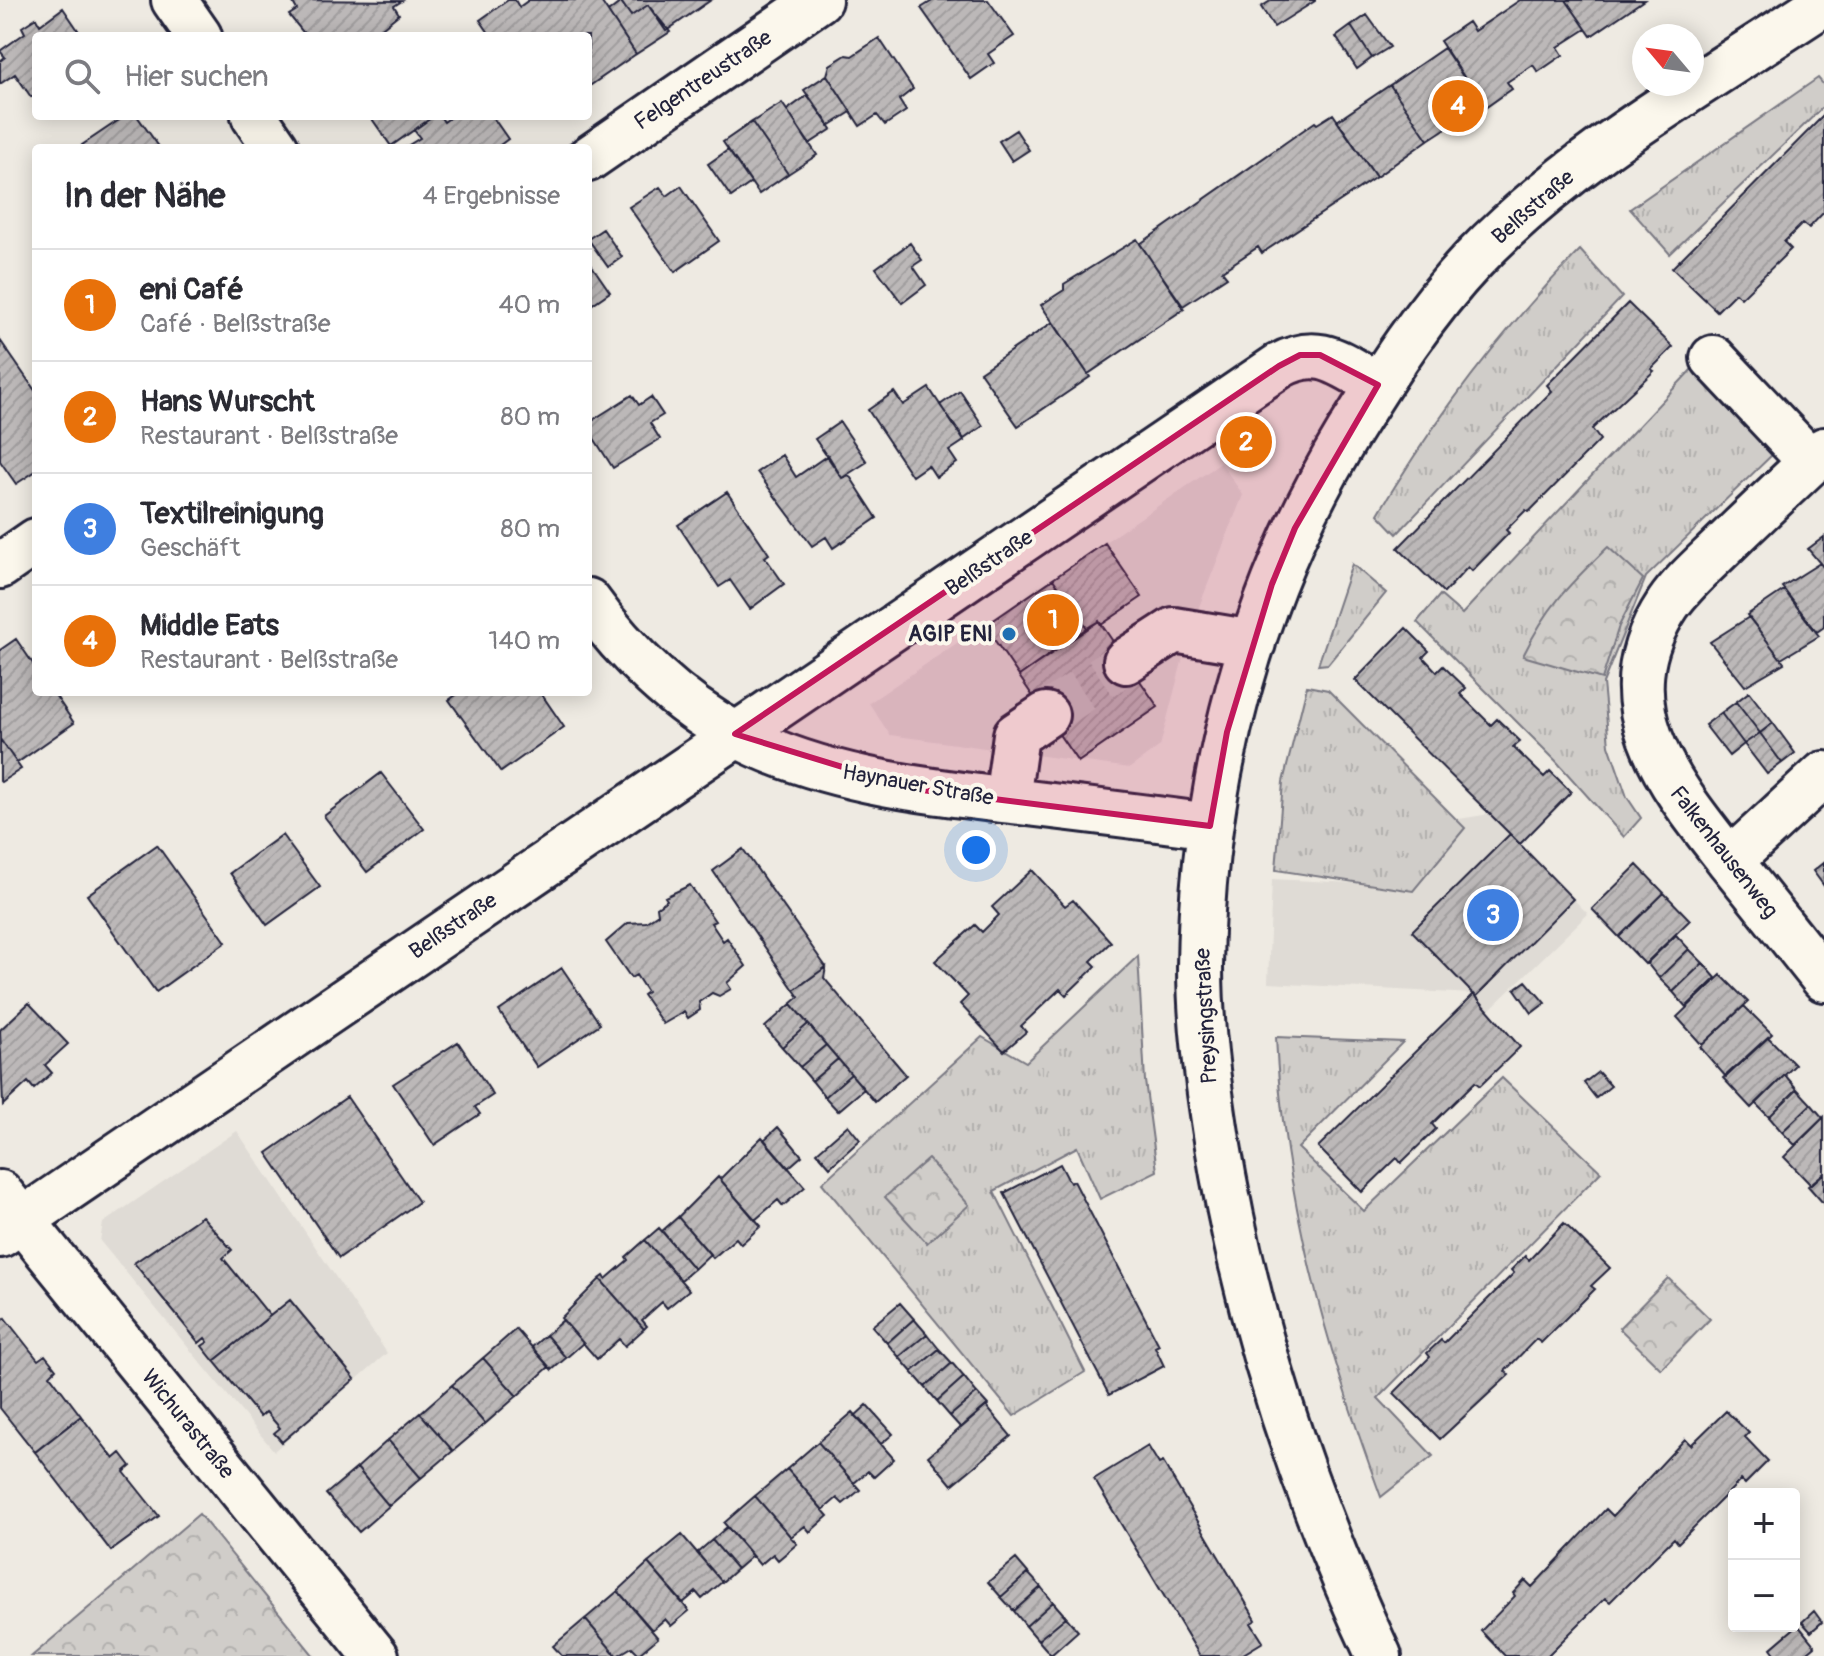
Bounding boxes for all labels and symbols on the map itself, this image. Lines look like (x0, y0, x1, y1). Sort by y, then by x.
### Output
street label: Felgentreustraße (629, 24, 777, 136)
north arrow (1632, 24, 1704, 96)
pin: 4 (1432, 76, 1484, 136)
street label: Belßstraße (1486, 163, 1580, 250)
pin: 2 (1220, 412, 1272, 472)
street label: Belßstraße (940, 523, 1038, 603)
pin: 1 (1027, 590, 1079, 650)
place label: AGIP ENI (908, 620, 993, 648)
marker: AGIP ENI (1000, 625, 1018, 643)
street label: Haynauer Straße (840, 758, 996, 812)
street label: Falkenhausenweg (1664, 780, 1784, 924)
your location (956, 830, 996, 870)
pin: 3 (1467, 885, 1519, 945)
street label: Belßstraße (404, 886, 502, 966)
street label: Preysingstraße (1188, 947, 1224, 1085)
street label: Wichurastraße (135, 1364, 241, 1485)

